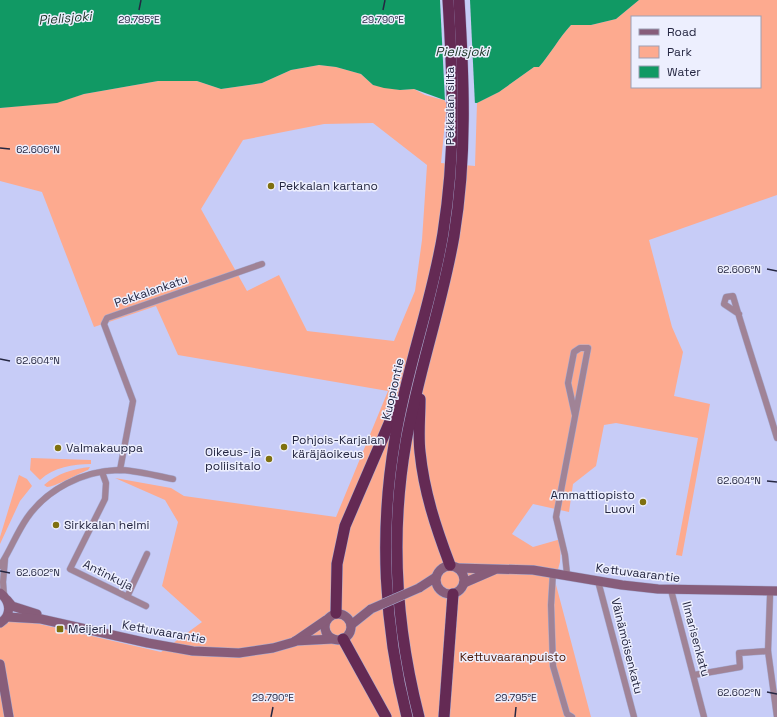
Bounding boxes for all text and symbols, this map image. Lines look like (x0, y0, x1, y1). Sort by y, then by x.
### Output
water label: Pielisjoki (38, 7, 94, 29)
text: 29.785°E (118, 13, 160, 26)
text: 29.790°E (362, 13, 404, 26)
legend (631, 16, 761, 88)
text: Road (667, 24, 696, 40)
water label: Pielisjoki (435, 43, 490, 60)
text: Park (667, 44, 692, 60)
text: Water (667, 64, 701, 80)
street label: Pekkalan silta (442, 67, 458, 145)
text: 62.606°N (16, 143, 60, 156)
place label: Pekkalan kartano (279, 178, 378, 194)
marker: Pekkalan kartano (266, 181, 276, 191)
text: 62.606°N (717, 263, 761, 276)
street label: Pekkalankatu (112, 271, 190, 311)
text: 62.604°N (16, 354, 60, 367)
street label: Kuopiontie (378, 357, 408, 421)
place label: Pohjois-Karjalan käräjäoikeus (292, 432, 385, 462)
place label: Valmakauppa (66, 440, 143, 456)
marker: Pohjois-Karjalan käräjäoikeus (279, 442, 289, 452)
marker: Valmakauppa (53, 443, 63, 453)
place label: Oikeus- ja poliisitalo (205, 444, 261, 474)
marker: Oikeus- ja poliisitalo (264, 454, 274, 464)
text: 62.604°N (717, 474, 761, 487)
place label: Ammattiopisto Luovi (551, 487, 635, 517)
marker: Ammattiopisto Luovi (638, 497, 648, 507)
place label: Sirkkalan helmi (64, 517, 149, 533)
marker: Sirkkalan helmi (51, 520, 61, 530)
street label: Antinkuja (80, 556, 136, 594)
street label: Kettuvaarantie (595, 560, 681, 586)
text: 62.602°N (16, 566, 60, 579)
street label: Väinämöisenkatu (607, 596, 647, 696)
street label: Ilmarisenkatu (678, 600, 714, 678)
street label: Kettuvaarantie (121, 617, 207, 647)
place label: Meijeri I (68, 621, 112, 637)
marker: Meijeri I (55, 624, 65, 634)
park label: Kettuvaaranpuisto (460, 649, 566, 665)
text: 62.602°N (717, 686, 761, 699)
text: 29.790°E (252, 691, 294, 704)
text: 29.795°E (495, 691, 537, 704)

